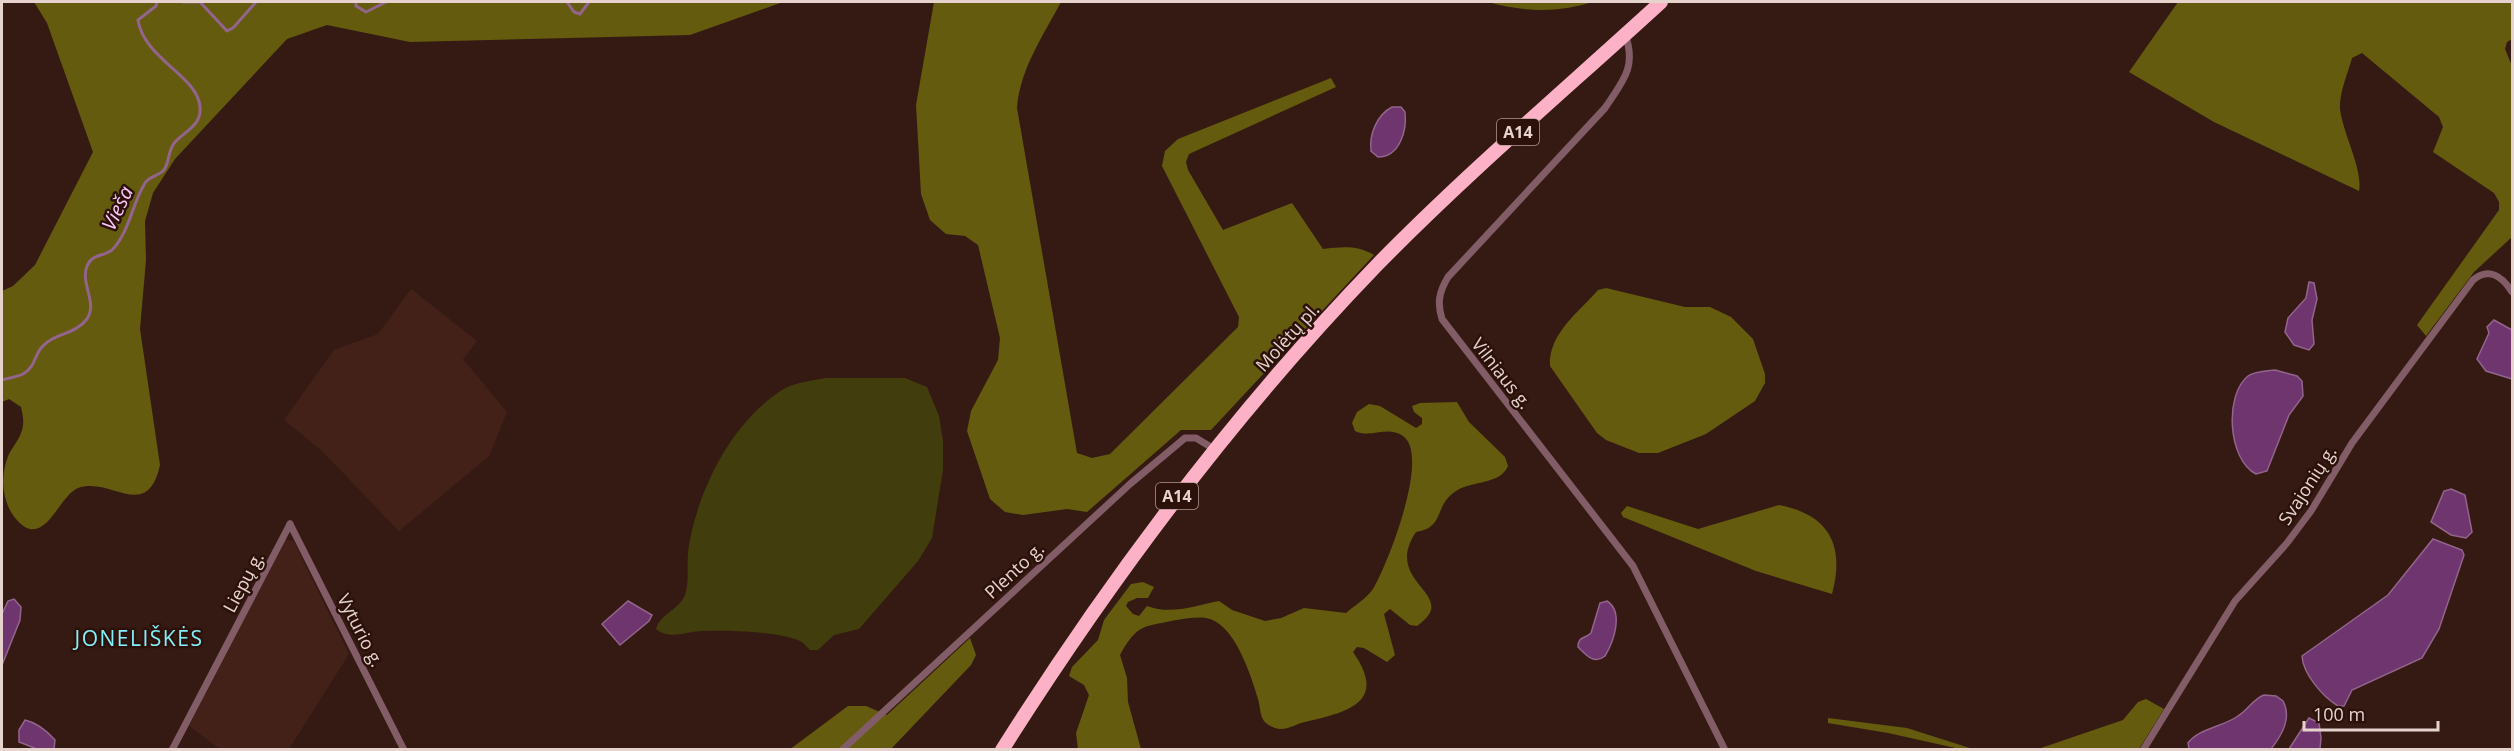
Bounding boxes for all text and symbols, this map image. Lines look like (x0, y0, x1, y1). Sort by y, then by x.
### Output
road number: A14 (1497, 119, 1539, 145)
water label: Vieša (95, 181, 139, 235)
street label: Molėtų pl. (1250, 298, 1324, 376)
street label: Vilniaus g. (1467, 332, 1537, 414)
street label: Svajonių g. (2272, 441, 2342, 529)
road number: A14 (1156, 483, 1198, 509)
street label: Plento g. (979, 536, 1049, 604)
street label: Liepų g. (217, 548, 269, 616)
street label: Vyturio g. (332, 589, 390, 671)
district label: JONELIŠKĖS (73, 624, 203, 652)
scale bar (2304, 694, 2438, 732)
text: 100 m (2313, 702, 2365, 726)

